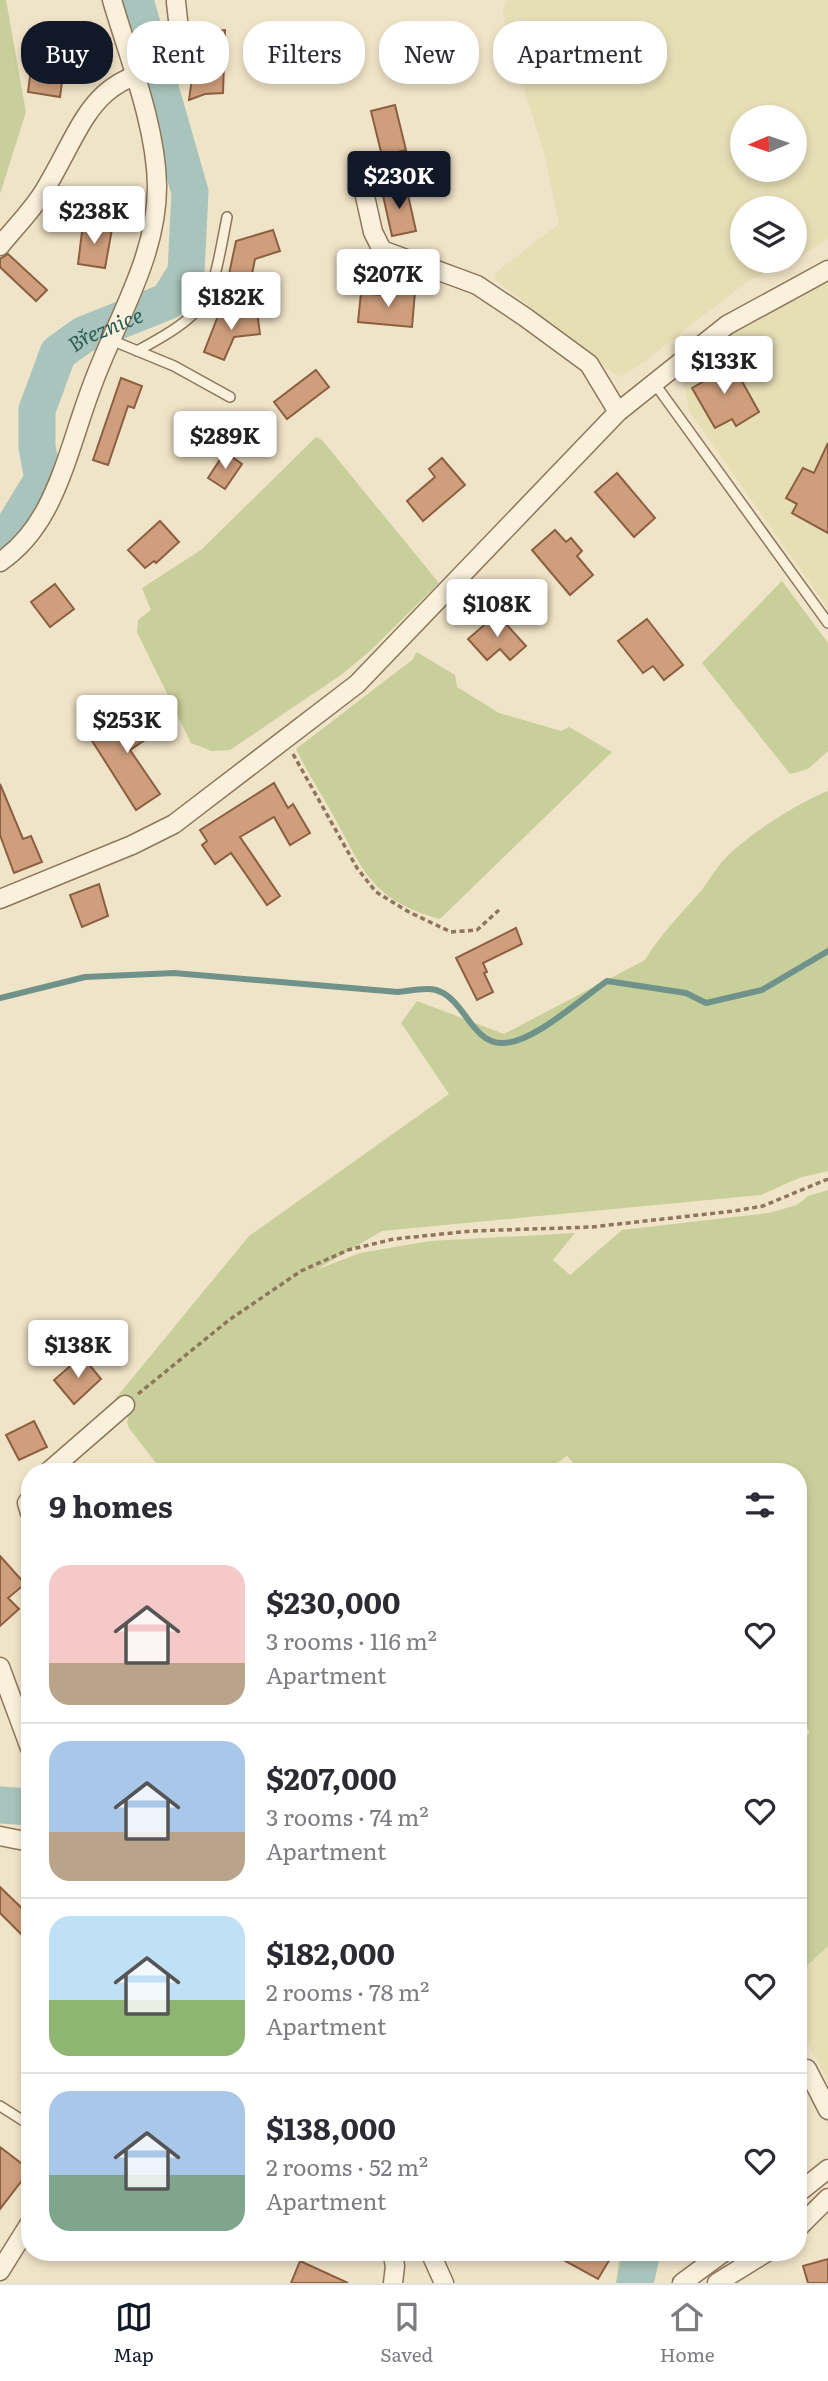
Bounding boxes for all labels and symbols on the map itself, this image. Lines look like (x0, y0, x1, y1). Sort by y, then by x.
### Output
north arrow (730, 105, 807, 182)
pin: $230K (350, 152, 448, 211)
pin: $238K (45, 187, 143, 246)
pin: $207K (339, 250, 437, 309)
pin: $182K (182, 272, 280, 332)
water label: Březnice (60, 297, 147, 358)
pin: $133K (675, 336, 773, 396)
pin: $289K (176, 412, 274, 471)
pin: $108K (448, 580, 546, 639)
pin: $253K (78, 696, 176, 755)
pin: $138K (29, 1320, 127, 1380)

